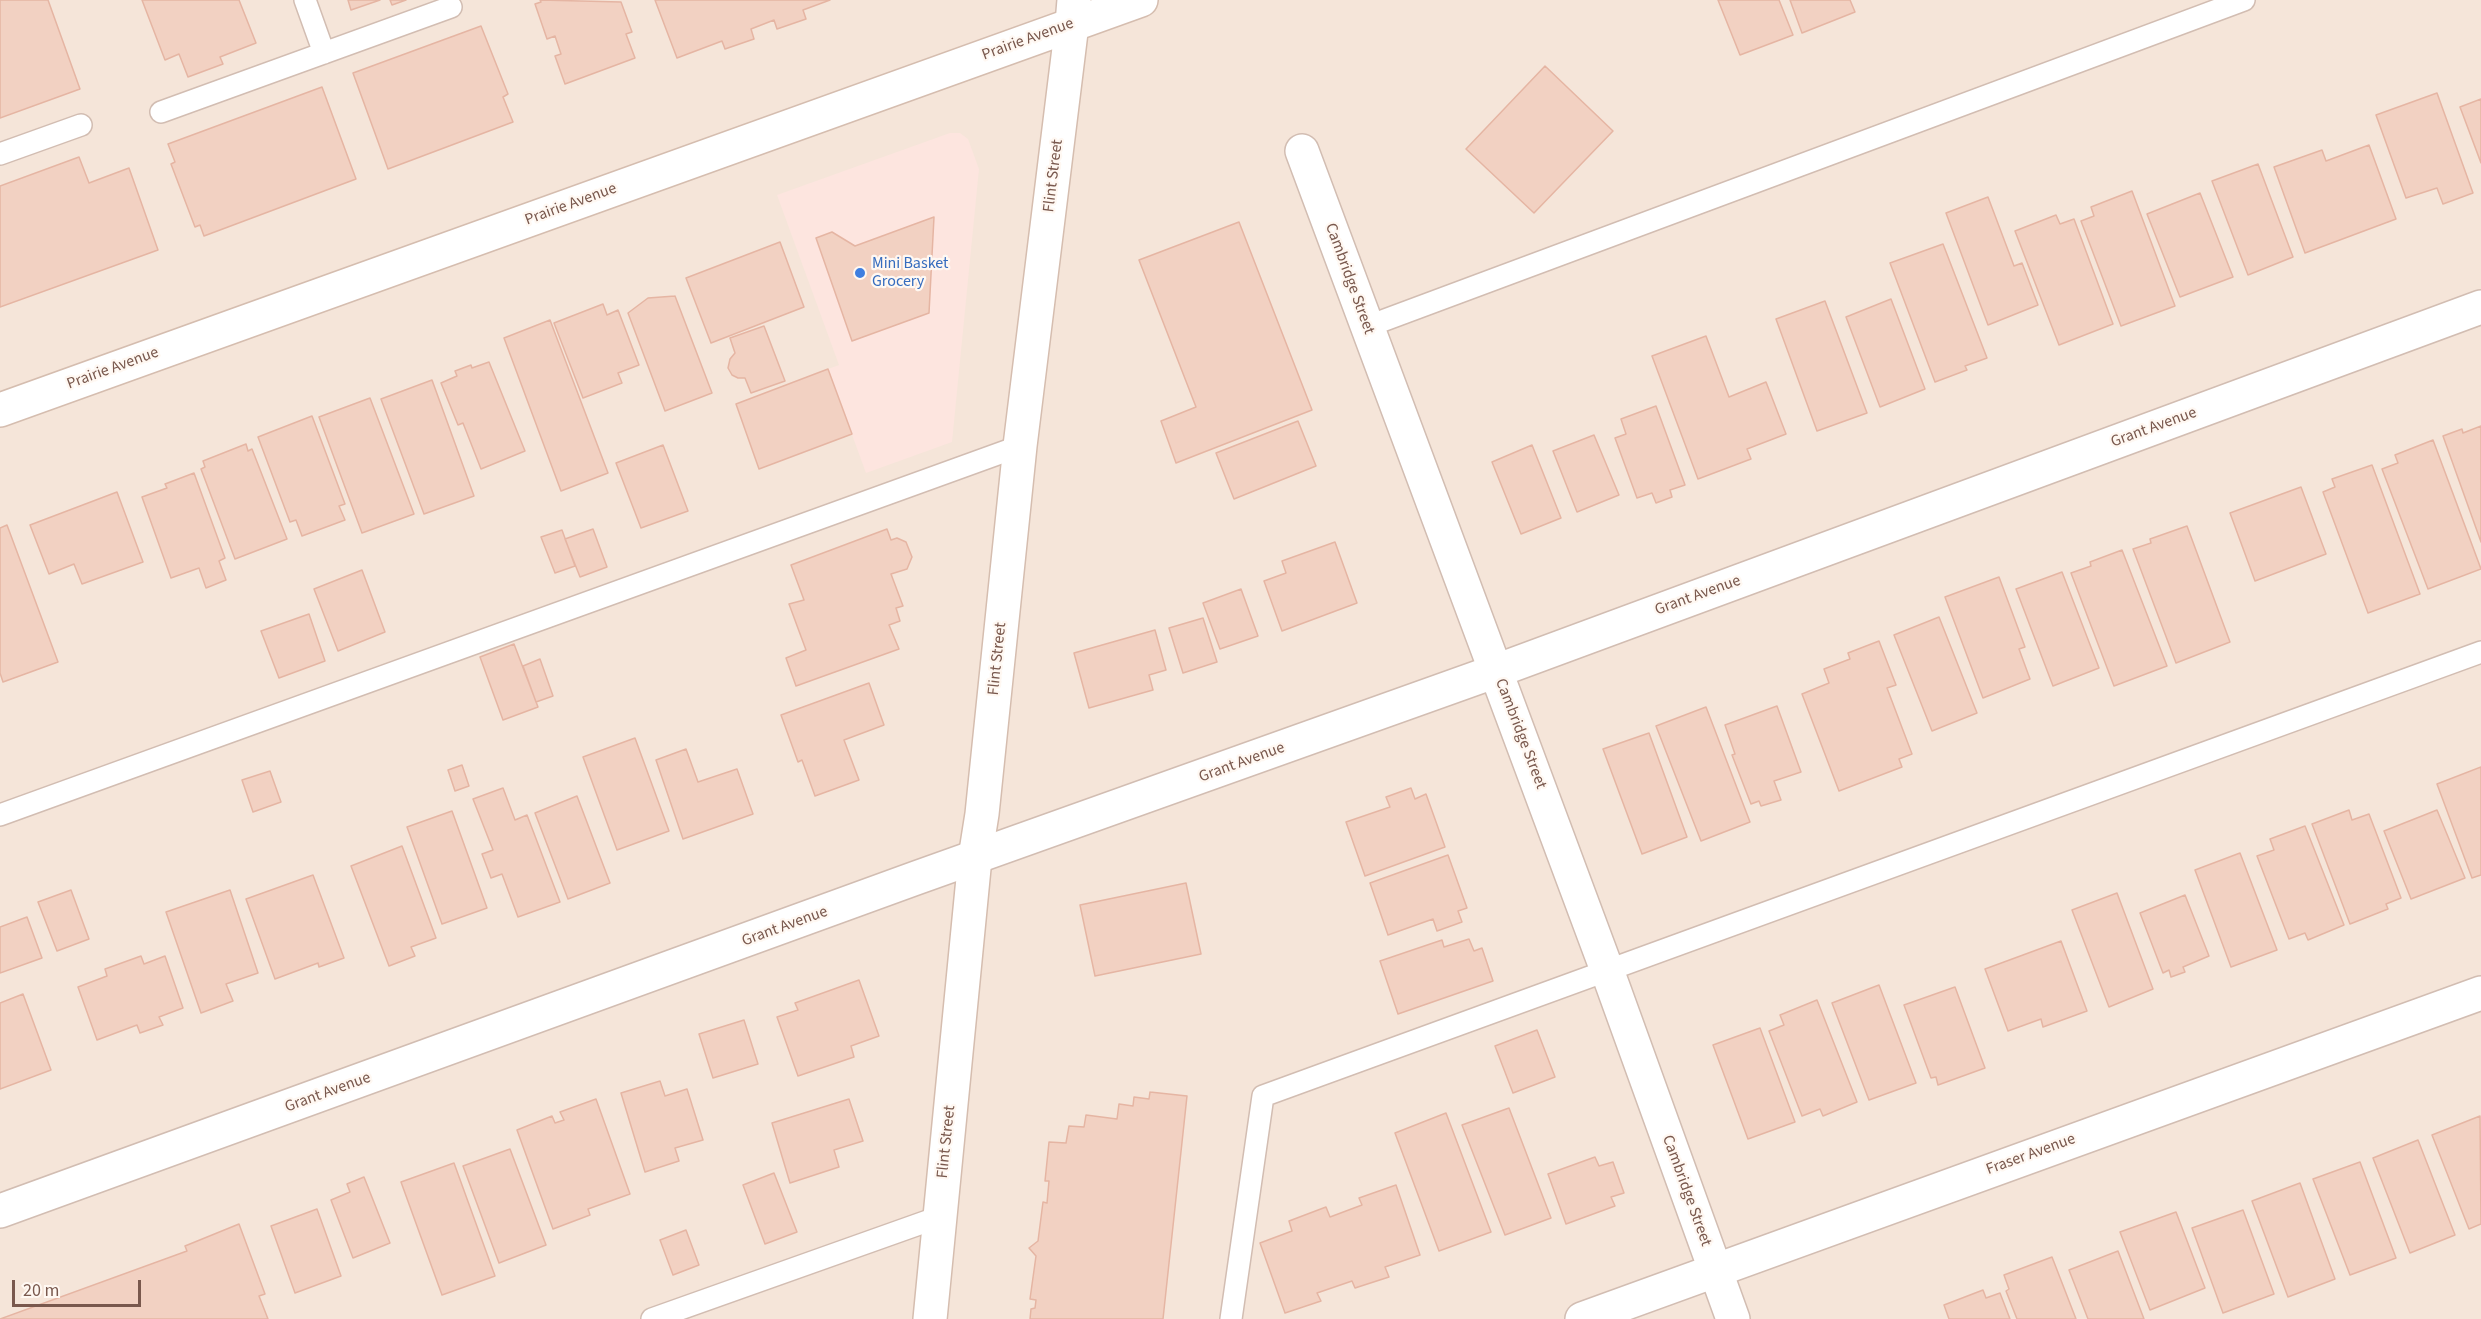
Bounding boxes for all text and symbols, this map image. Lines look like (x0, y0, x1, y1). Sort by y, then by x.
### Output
street label: Prairie Avenue (980, 15, 1076, 65)
street label: Flint Street (1040, 138, 1068, 214)
street label: Prairie Avenue (523, 180, 619, 230)
street label: Cambridge Street (1320, 221, 1378, 337)
place label: Mini Basket Grocery (872, 254, 948, 292)
marker: Mini Basket Grocery (853, 266, 867, 280)
street label: Prairie Avenue (65, 344, 161, 394)
street label: Grant Avenue (2109, 404, 2199, 452)
street label: Grant Avenue (1653, 572, 1743, 620)
street label: Flint Street (985, 622, 1011, 696)
street label: Cambridge Street (1490, 676, 1550, 792)
street label: Grant Avenue (1197, 739, 1287, 787)
street label: Grant Avenue (740, 903, 830, 951)
street label: Grant Avenue (283, 1069, 373, 1117)
street label: Flint Street (934, 1105, 960, 1179)
street label: Fraser Avenue (1984, 1130, 2078, 1180)
street label: Cambridge Street (1657, 1133, 1715, 1249)
scale bar (15, 1268, 144, 1306)
text: 20 m (23, 1278, 59, 1303)

